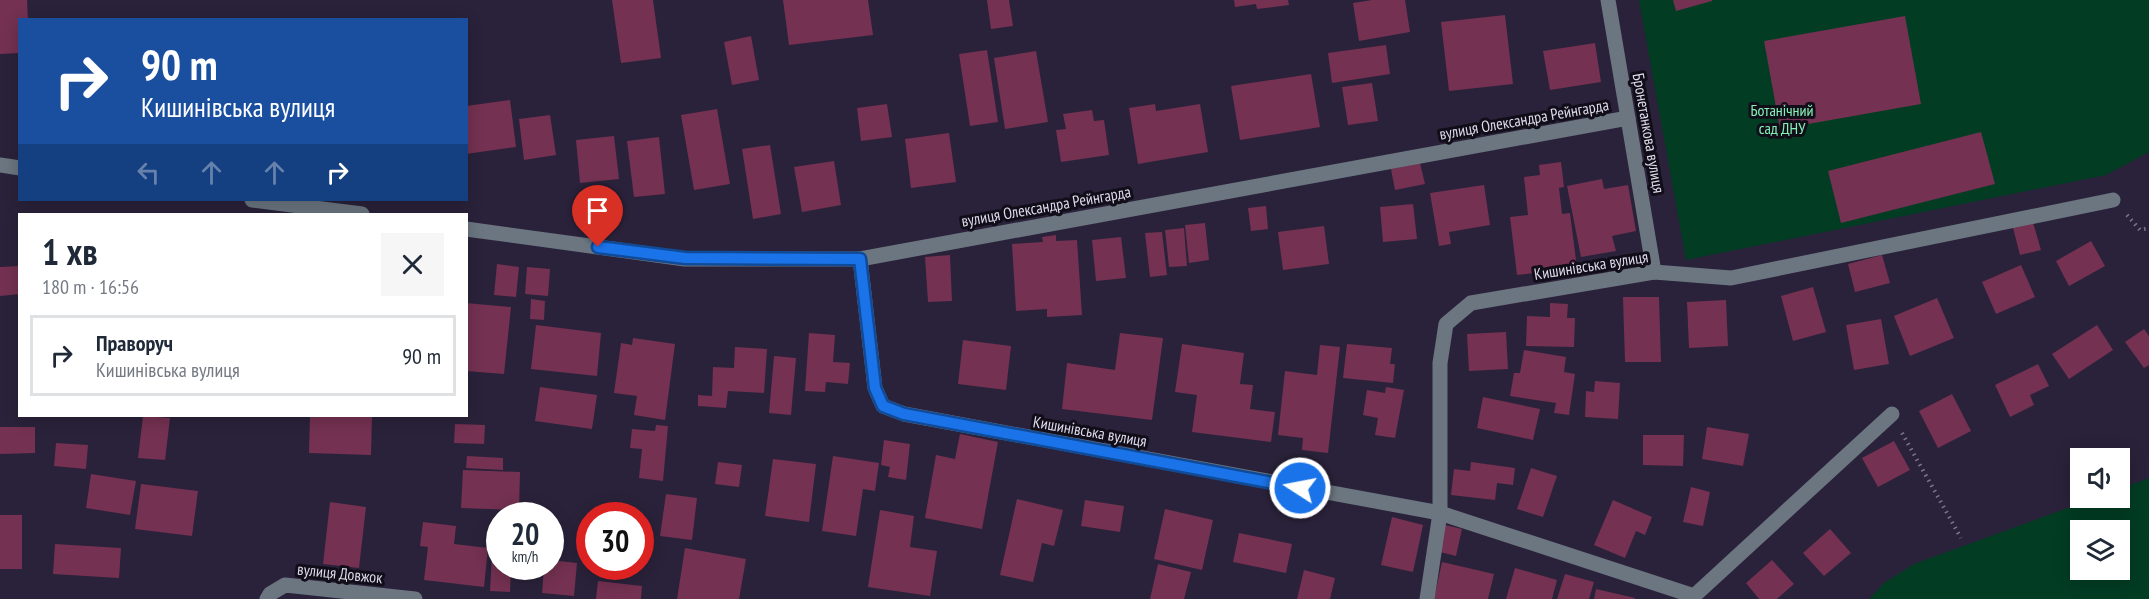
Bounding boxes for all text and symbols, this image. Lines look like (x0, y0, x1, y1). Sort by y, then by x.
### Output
text: 90 m (141, 37, 218, 92)
icon: right (42, 42, 120, 120)
street label: Бронетанкова вулиця (1629, 72, 1669, 194)
text: Кишинівська вулиця (141, 90, 335, 124)
street label: вулиця Олександра Рейнгарда (1438, 94, 1610, 144)
park label: Ботанічний сад ДНУ (1750, 100, 1814, 138)
icon: left (132, 156, 165, 189)
icon: ahead (195, 156, 228, 189)
icon: ahead (258, 156, 291, 189)
icon: right (321, 156, 354, 189)
street label: вулиця Олександра Рейнгарда (960, 181, 1132, 231)
pin (572, 185, 623, 247)
icon: arrive (581, 194, 614, 227)
text: 1 хв (42, 228, 97, 275)
button: close (381, 233, 444, 296)
street label: Кишинівська вулиця (1533, 246, 1649, 284)
text: 180 m · 16:56 (42, 274, 139, 300)
text: Праворуч (96, 329, 173, 357)
icon: right (45, 339, 78, 372)
text: 90 m (402, 342, 441, 370)
text: Кишинівська вулиця (96, 357, 240, 383)
street label: Кишинівська вулиця (1032, 411, 1148, 451)
map controls (2070, 448, 2130, 580)
button: sound (2070, 448, 2130, 508)
position arrow (1268, 456, 1332, 520)
speed limit sign: 30 (576, 502, 654, 580)
text: 20 (511, 514, 539, 553)
button: layers (2070, 520, 2130, 580)
text: km/h (512, 547, 538, 566)
street label: вулиця Довжок (296, 559, 384, 587)

